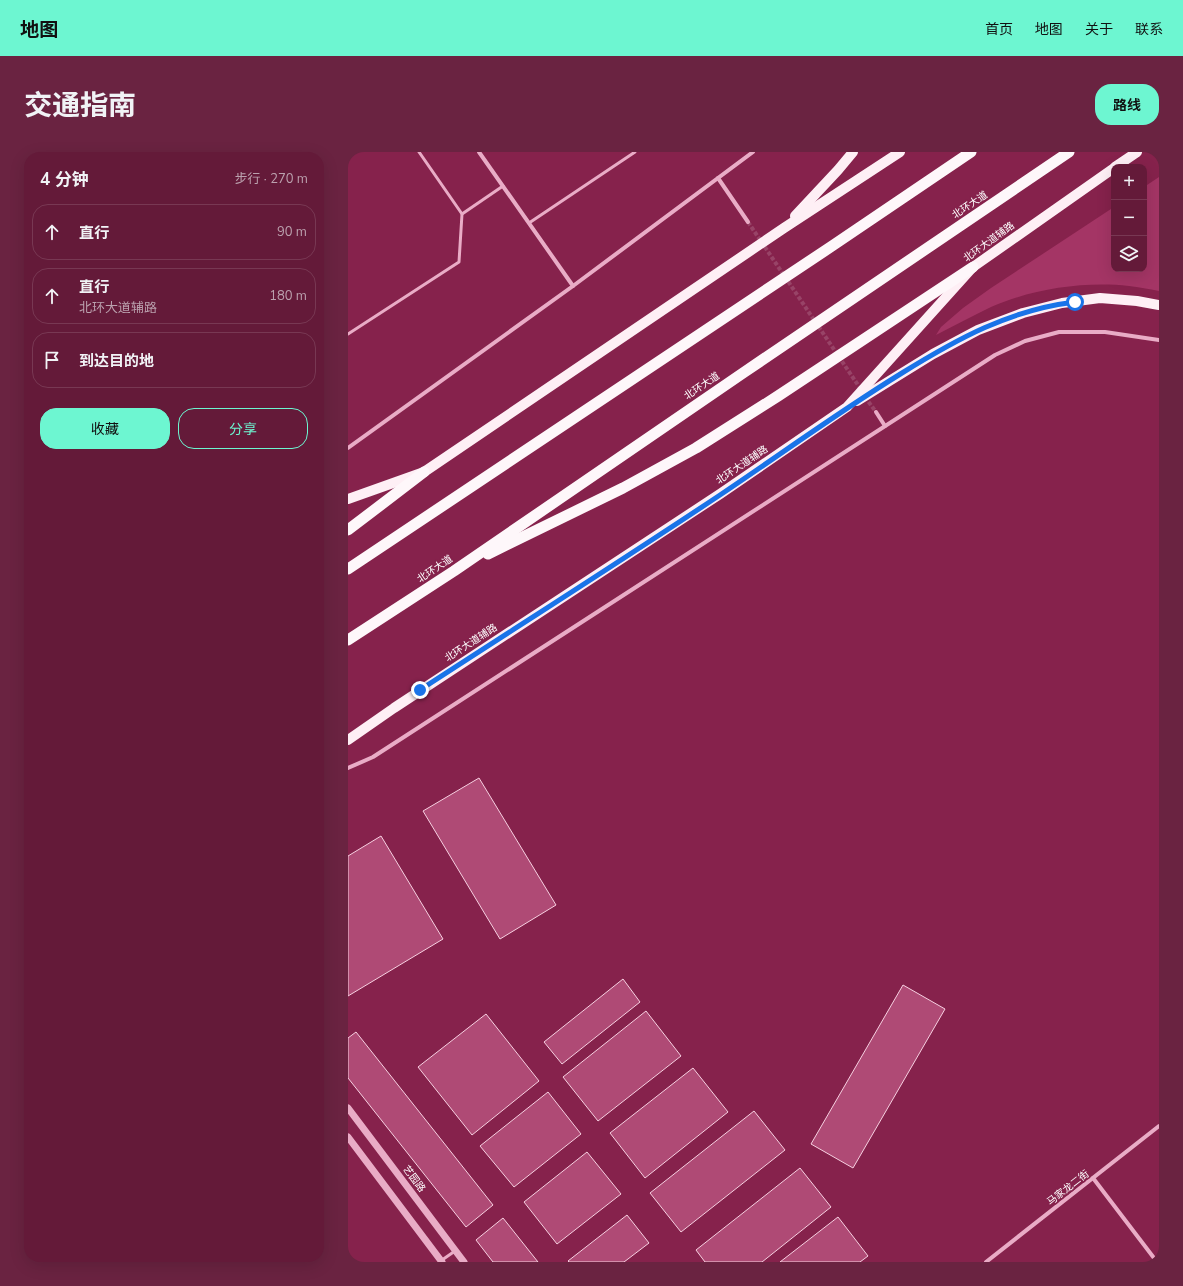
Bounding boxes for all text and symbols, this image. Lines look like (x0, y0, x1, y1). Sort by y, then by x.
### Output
text: 地图 (20, 17, 58, 43)
text: 首页 (985, 20, 1013, 39)
text: 地图 (1035, 20, 1063, 39)
text: 关于 (1085, 20, 1113, 39)
text: 联系 (1135, 20, 1163, 39)
button: 路线 (1095, 84, 1159, 125)
text: 交通指南 (24, 87, 136, 125)
map controls (1111, 164, 1147, 272)
button: + (1111, 164, 1147, 200)
text: 4 分钟 (40, 168, 89, 191)
text: 步行 · 270 m (234, 170, 308, 188)
street label: 北环大道 (950, 188, 990, 222)
button: − (1111, 200, 1147, 236)
street label: 北环大道辅路 (961, 219, 1017, 265)
icon: ahead (41, 221, 63, 243)
text: 直行 (79, 223, 109, 243)
text: 90 m (277, 223, 307, 241)
button: layers (1111, 236, 1147, 272)
text: 直行 (79, 277, 109, 297)
icon: ahead (41, 285, 63, 307)
text: 180 m (269, 287, 307, 305)
route start (1066, 293, 1084, 311)
text: 北环大道辅路 (79, 299, 157, 317)
icon: arrive (41, 349, 63, 371)
text: 到达目的地 (79, 351, 154, 371)
street label: 北环大道 (682, 369, 722, 403)
button: 收藏 (40, 408, 170, 449)
button: 分享 (178, 408, 308, 449)
street label: 北环大道辅路 (713, 442, 771, 488)
street label: 北环大道 (415, 552, 455, 586)
street label: 北环大道辅路 (442, 621, 500, 665)
route end (411, 681, 429, 699)
street label: 艺园路 (399, 1163, 429, 1195)
street label: 马家龙二街 (1044, 1167, 1092, 1209)

